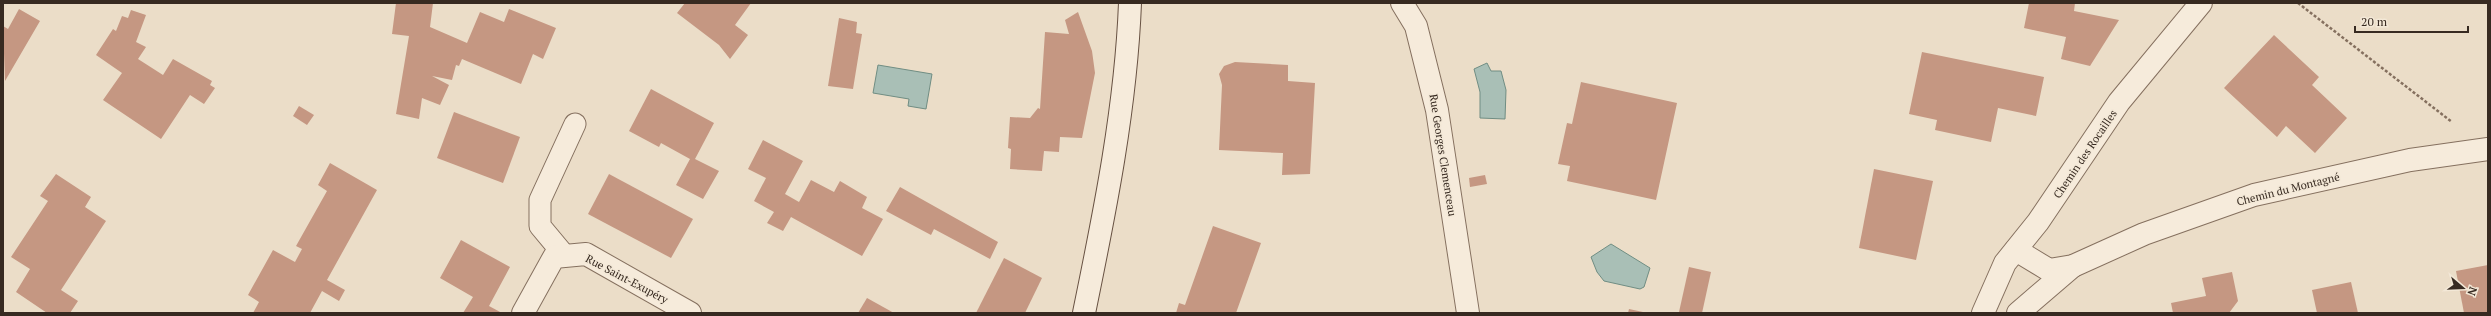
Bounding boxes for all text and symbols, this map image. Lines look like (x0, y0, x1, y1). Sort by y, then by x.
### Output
scale bar (2355, 8, 2468, 34)
text: 20 m (2361, 14, 2388, 29)
street label: Rue Georges Clemenceau (1426, 93, 1460, 218)
street label: Chemin des Rocailles (2050, 107, 2120, 201)
street label: Chemin du Montagné (2235, 169, 2341, 209)
street label: Rue Saint-Exupéry (583, 251, 671, 307)
north arrow (2443, 268, 2483, 308)
text: N (2464, 285, 2480, 298)

